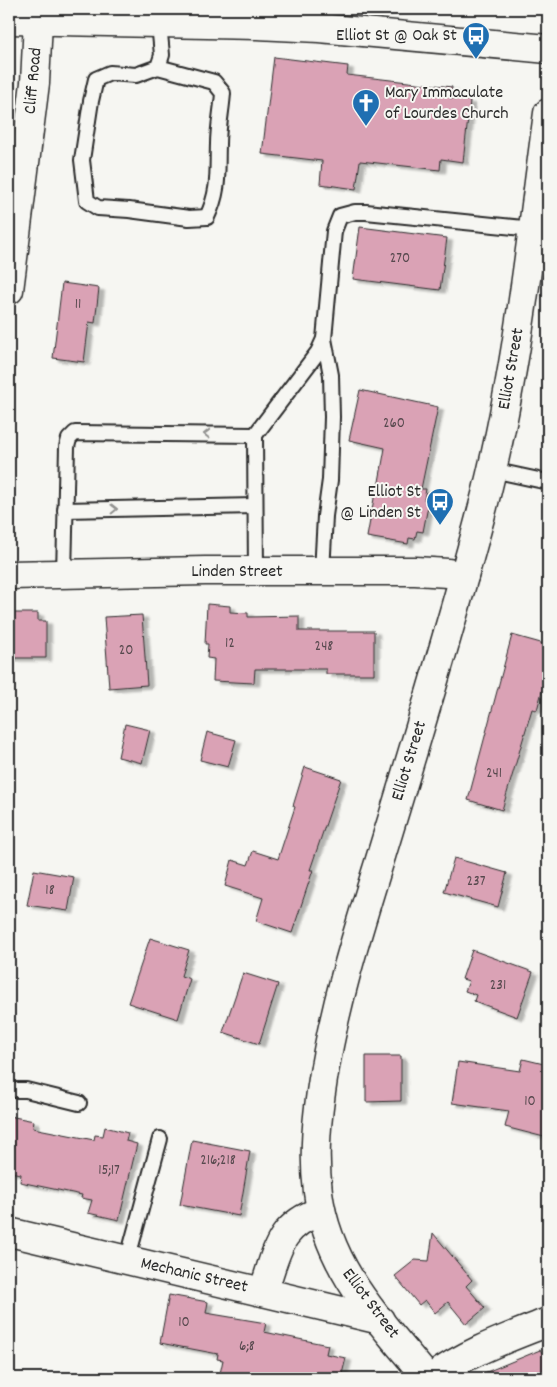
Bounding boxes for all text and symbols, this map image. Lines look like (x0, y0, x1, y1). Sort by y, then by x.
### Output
bus stop icon: Elliot St @ Oak St (461, 21, 491, 60)
place label: Elliot St @ Oak St (336, 24, 457, 49)
street label: Cliff Road (19, 47, 49, 115)
place label: Mary Immaculate of Lourdes Church (385, 81, 508, 127)
church icon: Mary Immaculate of Lourdes Church (351, 88, 381, 127)
house number: 270 (390, 248, 410, 270)
house number: 11 (75, 294, 81, 316)
street label: Elliot Street (493, 326, 532, 412)
house number: 260 (383, 413, 405, 435)
one-way arrow (202, 429, 210, 439)
place label: Elliot St @ Linden St (340, 480, 421, 526)
bus stop icon: Elliot St @ Linden St (425, 487, 455, 526)
one-way arrow (110, 504, 118, 514)
street label: Linden Street (191, 560, 283, 585)
house number: 12 (225, 633, 235, 655)
house number: 248 (315, 636, 333, 658)
house number: 20 (119, 640, 133, 662)
street label: Elliot Street (386, 718, 434, 804)
house number: 241 (486, 763, 502, 785)
house number: 237 (467, 871, 486, 893)
house number: 18 (45, 880, 55, 902)
house number: 231 (490, 975, 506, 997)
house number: 10 (524, 1091, 536, 1113)
house number: 216;218 (200, 1150, 236, 1172)
house number: 15;17 (98, 1160, 120, 1182)
street label: Mechanic Street (138, 1252, 250, 1301)
street label: Elliot Street (335, 1264, 405, 1345)
house number: 10 (178, 1312, 190, 1334)
house number: 6;8 (239, 1336, 255, 1358)

